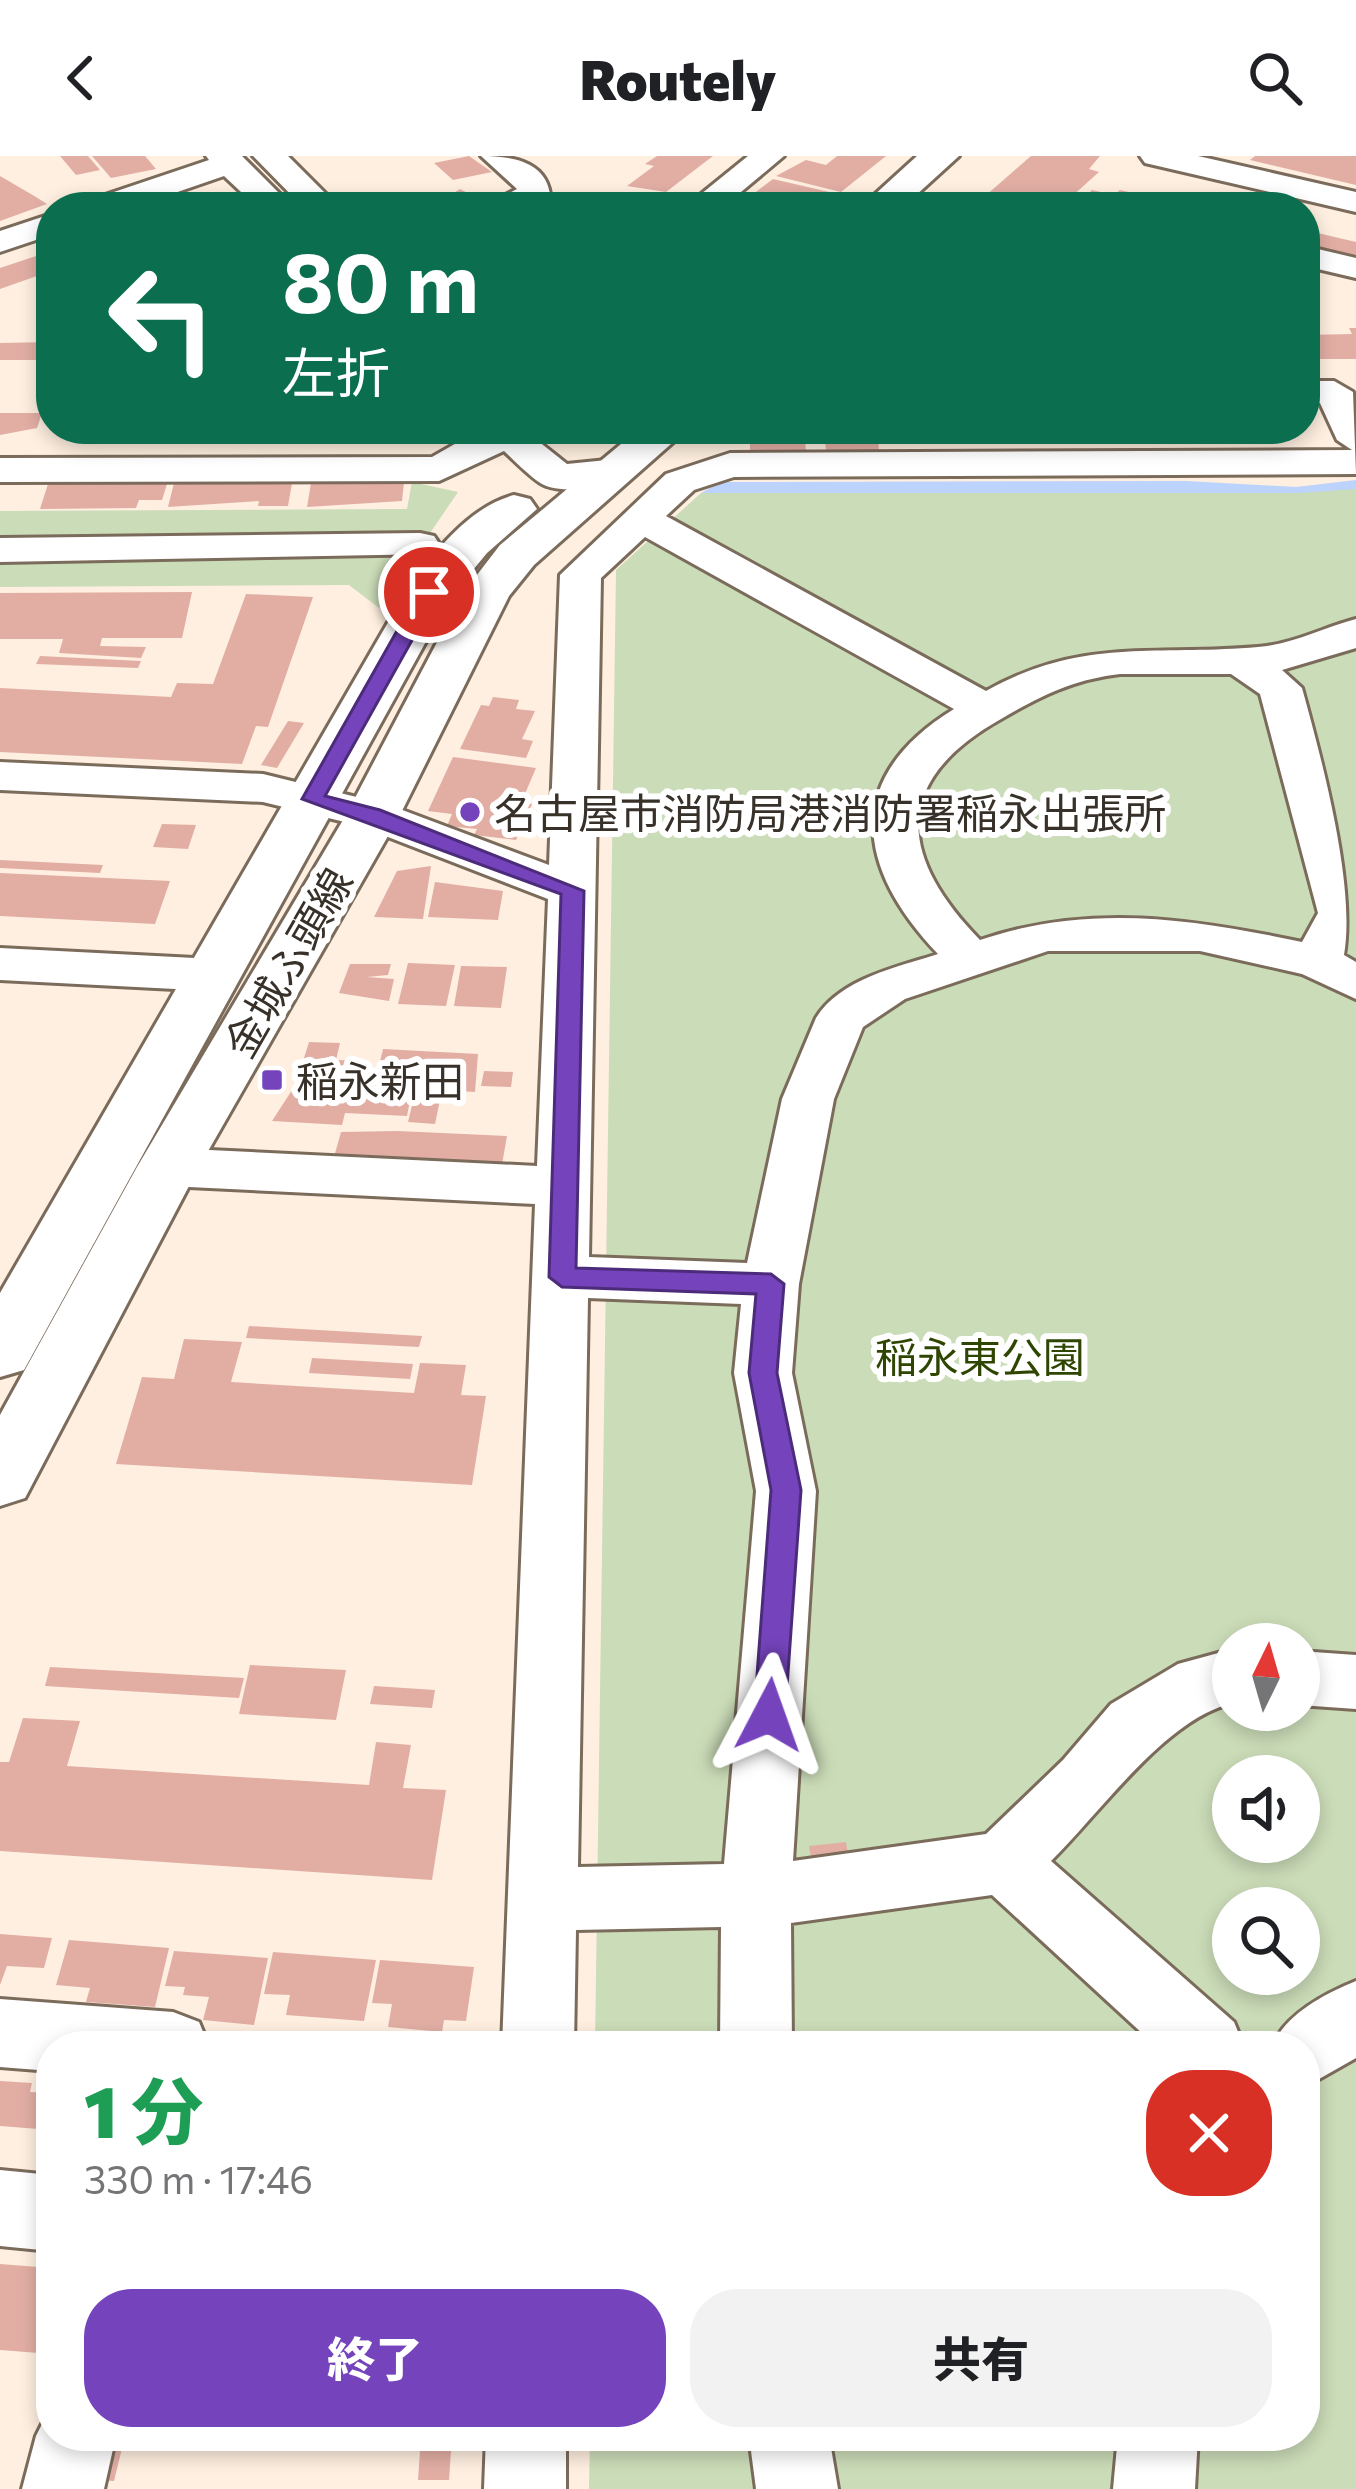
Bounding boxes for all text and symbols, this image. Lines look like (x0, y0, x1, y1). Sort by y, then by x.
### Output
icon: back (48, 45, 114, 111)
text: Routely (580, 45, 776, 111)
icon: search (1242, 45, 1308, 111)
text: 80 m (282, 228, 479, 330)
icon: left (84, 240, 240, 396)
text: 左折 (282, 338, 390, 404)
pin (378, 541, 480, 643)
icon: arrive (396, 559, 462, 625)
place label: 名古屋市消防局港消防署稲永出張所 (494, 786, 1166, 838)
marker: 名古屋市消防局港消防署稲永出張所 (457, 799, 483, 825)
street label: 金城ふ頭線 (212, 858, 362, 1066)
place label: 稲永新田 (296, 1054, 464, 1106)
marker: 稲永新田 (259, 1067, 285, 1093)
park label: 稲永東公園 (875, 1330, 1085, 1382)
north arrow (1212, 1623, 1320, 1731)
map controls (1212, 1623, 1320, 1995)
position arrow (706, 1652, 832, 1778)
button: sound (1212, 1755, 1320, 1863)
button: search (1212, 1887, 1320, 1995)
text: 1 分 (84, 2065, 203, 2153)
button: close (1146, 2070, 1272, 2196)
text: 330 m · 17:46 (84, 2154, 313, 2202)
button: 終了 (84, 2289, 666, 2427)
button: 共有 (690, 2289, 1272, 2427)

